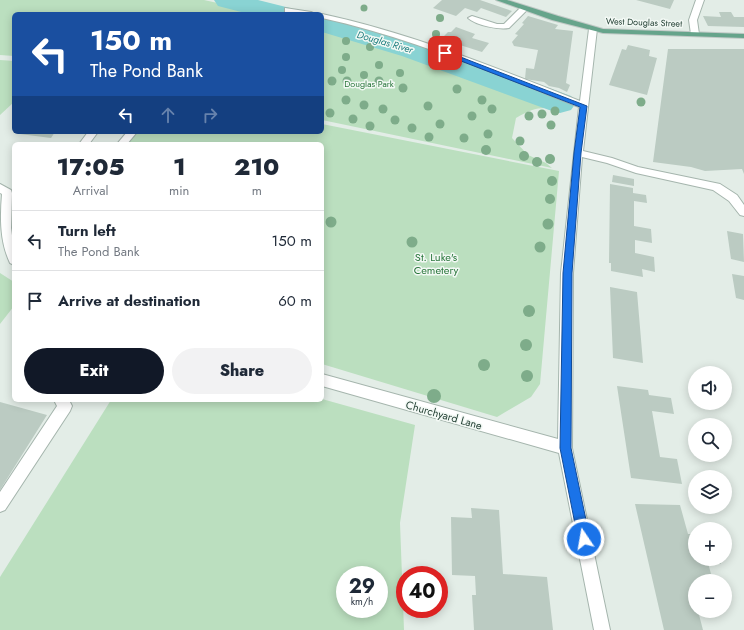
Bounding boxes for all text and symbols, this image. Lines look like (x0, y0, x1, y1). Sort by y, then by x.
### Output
street label: West Douglas Street (606, 14, 683, 30)
text: 150 m (90, 20, 172, 61)
water label: Douglas River (355, 27, 415, 57)
icon: left (24, 28, 76, 80)
pin (428, 36, 462, 70)
icon: arrive (434, 42, 456, 64)
text: The Pond Bank (90, 58, 203, 84)
park label: Douglas Park (344, 77, 394, 90)
icon: left (115, 104, 137, 126)
icon: ahead (157, 104, 179, 126)
icon: right (199, 104, 221, 126)
text: 17:05 (57, 149, 125, 184)
text: 1 (173, 149, 186, 184)
text: 210 (234, 149, 279, 184)
text: Arrival (73, 181, 108, 200)
text: min (169, 181, 189, 200)
text: m (252, 181, 262, 200)
text: Turn left (58, 220, 116, 242)
icon: left (24, 230, 46, 252)
text: 150 m (272, 230, 312, 252)
text: The Pond Bank (58, 242, 139, 261)
park label: St. Luke's Cemetery (414, 249, 459, 278)
icon: arrive (24, 290, 46, 312)
text: Arrive at destination (58, 290, 200, 312)
text: 60 m (278, 290, 312, 312)
button: Exit (24, 348, 164, 394)
button: Share (172, 348, 312, 394)
map controls (688, 366, 732, 618)
button: sound (688, 366, 732, 410)
street label: Churchyard Lane (404, 396, 484, 434)
button: search (688, 418, 732, 462)
button: layers (688, 470, 732, 514)
position arrow (563, 518, 605, 560)
button: + (688, 522, 732, 566)
speed limit sign: 40 (396, 566, 448, 618)
text: 29 (349, 572, 375, 601)
button: − (688, 574, 732, 618)
text: km/h (351, 594, 373, 609)

